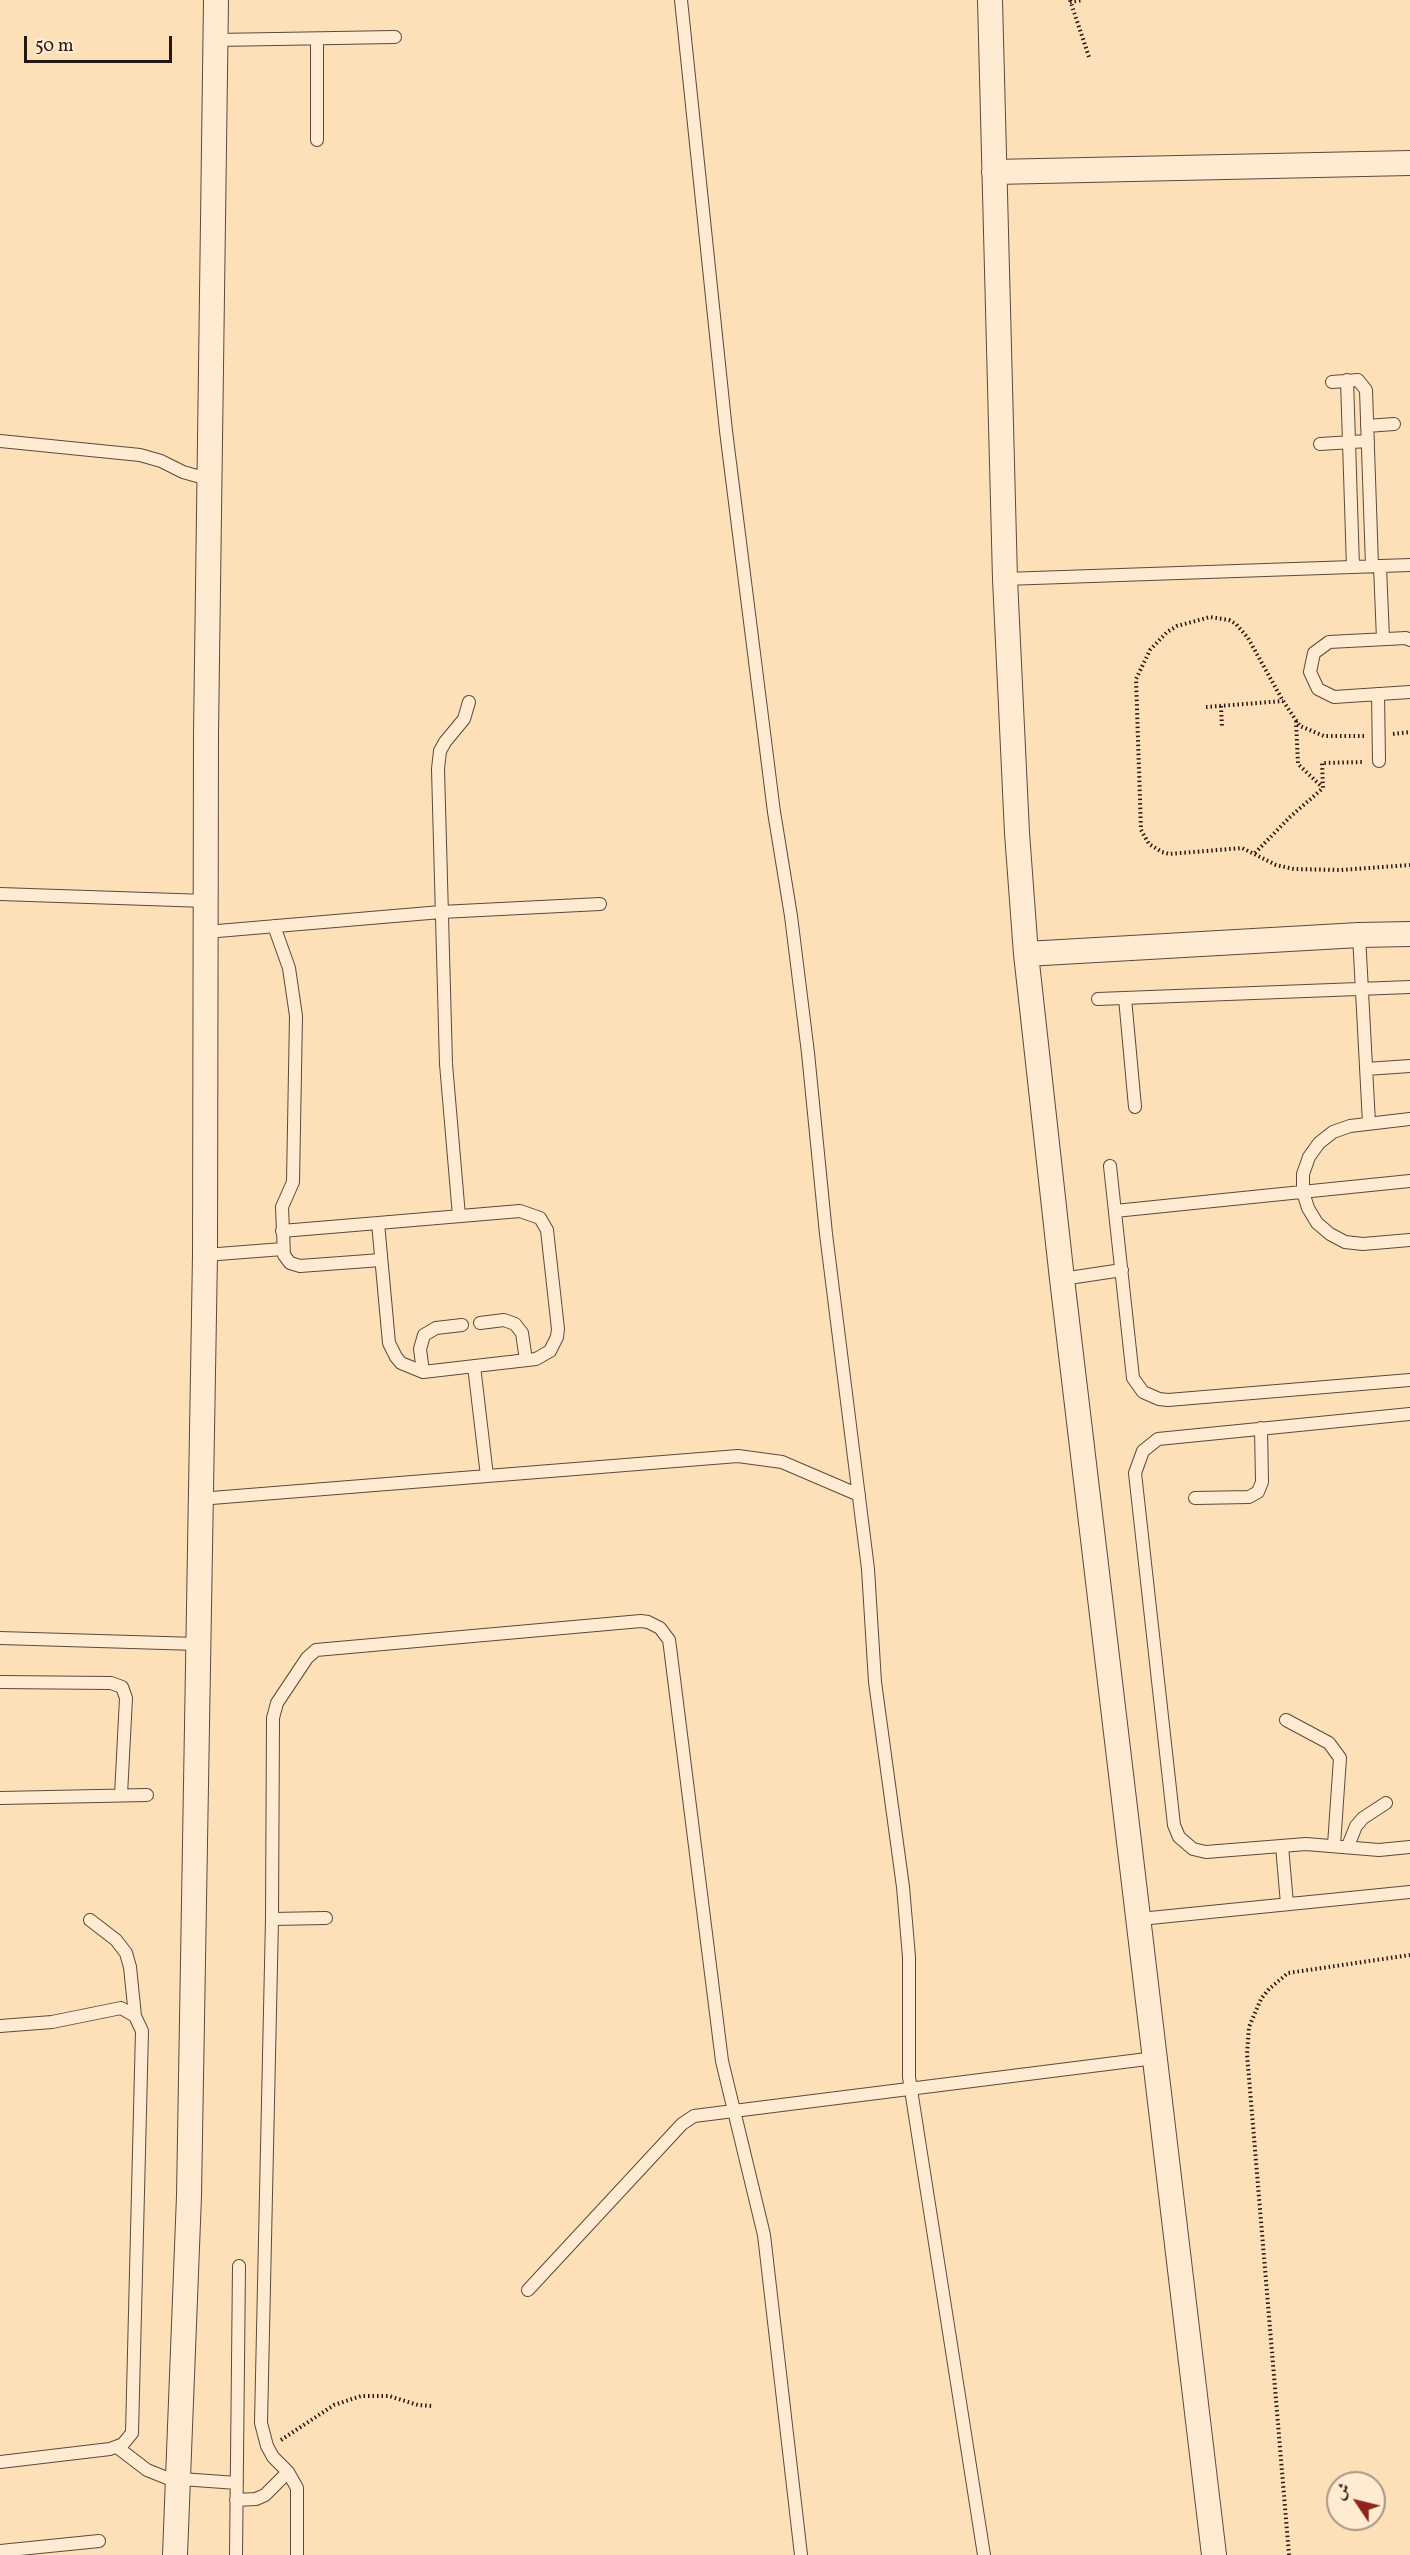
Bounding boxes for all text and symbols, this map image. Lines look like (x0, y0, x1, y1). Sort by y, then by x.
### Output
scale bar (27, 24, 176, 62)
text: 50 m (35, 34, 74, 59)
north arrow (1326, 2471, 1386, 2531)
text: ش (1329, 2479, 1356, 2505)

